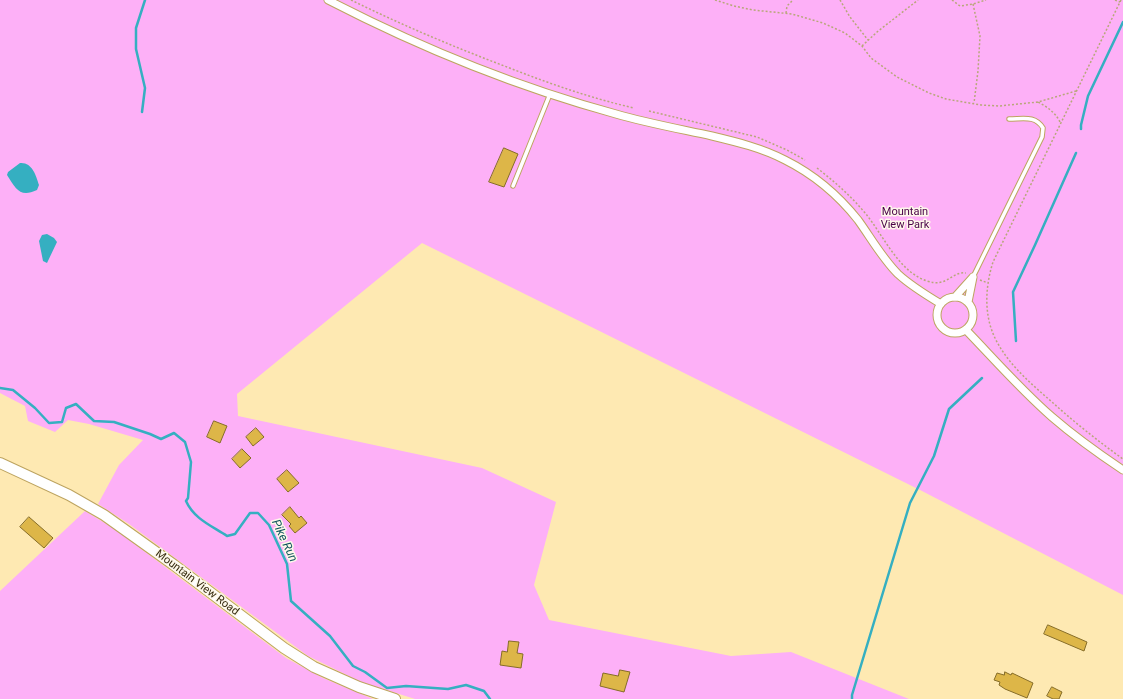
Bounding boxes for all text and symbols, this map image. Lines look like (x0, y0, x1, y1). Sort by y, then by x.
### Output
park label: Mountain View Park (881, 205, 929, 231)
water label: Pike Run (268, 518, 300, 564)
street label: Mountain View Road (153, 547, 241, 619)

